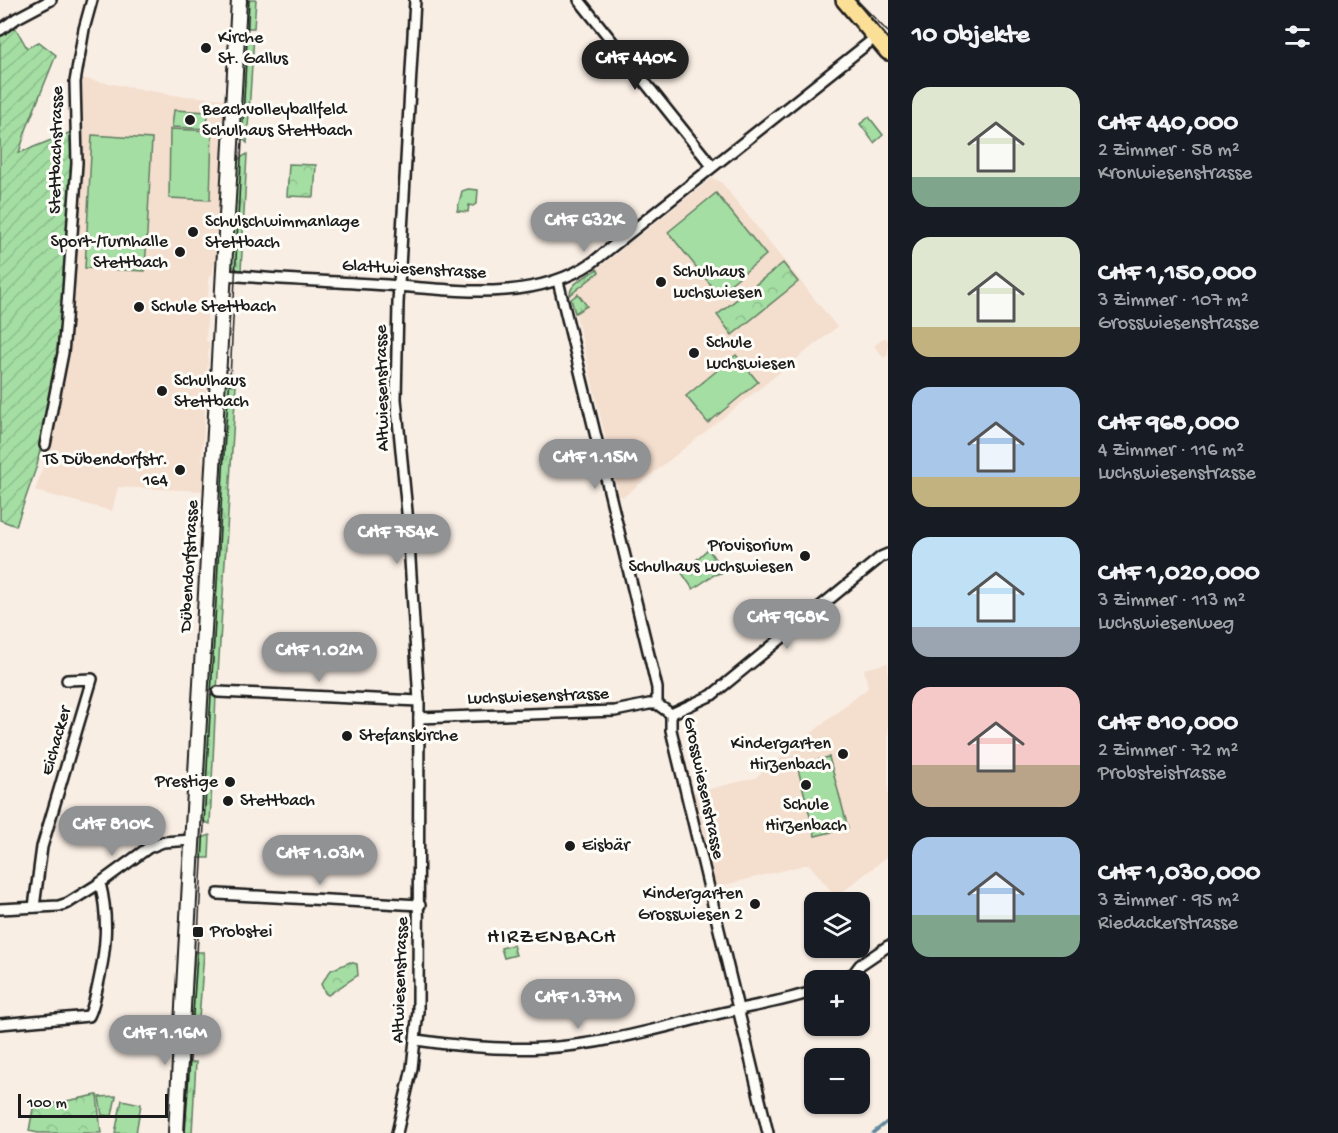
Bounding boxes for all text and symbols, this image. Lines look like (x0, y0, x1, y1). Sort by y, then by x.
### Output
icon: filters (1281, 20, 1314, 53)
text: 10 Objekte (912, 21, 1029, 52)
place label: Kirche St. Gallus (218, 28, 289, 70)
pin: CHF 440K (573, 40, 697, 91)
marker: Kirche St. Gallus (199, 41, 213, 55)
text: CHF 440K (596, 48, 674, 71)
street label: Stettbachstrasse (45, 85, 69, 214)
place label: Beachvolleyballfeld Schulhaus Stettbach (201, 100, 353, 142)
text: CHF 440,000 (1098, 109, 1238, 140)
icon: home (960, 111, 1032, 183)
marker: Beachvolleyballfeld Schulhaus Stettbach (183, 113, 197, 127)
text: 2 Zimmer · 58 m² (1098, 140, 1240, 163)
text: Kronwiesenstrasse (1098, 163, 1252, 186)
pin: CHF 632K (522, 202, 646, 253)
text: CHF 632K (545, 210, 623, 233)
place label: Schulschwimmanlage Stettbach (205, 212, 360, 254)
marker: Schulschwimmanlage Stettbach (186, 225, 200, 239)
place label: Sport-/Turnhalle Stettbach (51, 232, 169, 274)
marker: Sport-/Turnhalle Stettbach (173, 245, 187, 259)
street label: Glattwiesenstrasse (341, 256, 487, 284)
text: CHF 1,150,000 (1098, 259, 1256, 290)
icon: home (960, 261, 1032, 333)
place label: Schulhaus Luchswiesen (673, 262, 763, 304)
marker: Schulhaus Luchswiesen (654, 275, 668, 289)
text: 3 Zimmer · 107 m² (1098, 290, 1249, 313)
place label: Schule Stettbach (151, 297, 276, 318)
marker: Schule Stettbach (132, 300, 146, 314)
text: Grosswiesenstrasse (1098, 313, 1259, 336)
street label: Altwiesenstrasse (371, 324, 395, 451)
place label: Schule Luchswiesen (706, 333, 796, 375)
marker: Schule Luchswiesen (687, 346, 701, 360)
place label: Schulhaus Stettbach (174, 371, 249, 413)
marker: Schulhaus Stettbach (155, 384, 169, 398)
text: CHF 968,000 (1098, 409, 1239, 440)
icon: home (960, 411, 1032, 483)
pin: CHF 1.15M (526, 439, 664, 490)
text: 4 Zimmer · 116 m² (1098, 440, 1244, 463)
text: CHF 1.15M (553, 447, 637, 470)
place label: TS Dübendorfstr. 164 (42, 450, 168, 492)
marker: TS Dübendorfstr. 164 (173, 463, 187, 477)
text: Luchswiesenstrasse (1098, 463, 1256, 486)
street label: Dübendorfstrasse (176, 499, 204, 634)
pin: CHF 754K (335, 514, 459, 565)
text: CHF 754K (358, 522, 436, 545)
place label: Provisorium Schulhaus Luchswiesen (628, 536, 793, 578)
marker: Provisorium Schulhaus Luchswiesen (798, 549, 812, 563)
text: CHF 1,020,000 (1098, 559, 1260, 590)
icon: home (960, 561, 1032, 633)
text: 3 Zimmer · 113 m² (1098, 590, 1245, 613)
pin: CHF 968K (725, 599, 849, 650)
text: CHF 968K (747, 607, 827, 630)
text: Luchswiesenweg (1098, 613, 1234, 636)
pin: CHF 1.02M (250, 632, 388, 683)
text: CHF 1.02M (276, 640, 362, 663)
street label: Luchswiesenstrasse (467, 684, 610, 710)
street label: Eichacker (37, 703, 77, 778)
text: CHF 810,000 (1098, 709, 1238, 740)
icon: home (960, 711, 1032, 783)
street label: Grosswiesenstrasse (678, 715, 728, 862)
place label: Stefanskirche (359, 726, 459, 747)
marker: Stefanskirche (340, 729, 354, 743)
place label: Kindergarten Hirzenbach (731, 734, 831, 776)
text: 2 Zimmer · 72 m² (1098, 740, 1238, 763)
marker: Kindergarten Hirzenbach (836, 747, 850, 761)
text: Probsteistrasse (1098, 763, 1226, 786)
place label: Prestige (154, 772, 219, 793)
marker: Prestige (223, 775, 237, 789)
marker: Schule Hirzenbach (799, 778, 813, 792)
place label: Stettbach (240, 791, 315, 812)
marker: Stettbach (221, 794, 235, 808)
place label: Schule Hirzenbach (765, 795, 847, 837)
pin: CHF 810K (50, 806, 174, 857)
text: CHF 810K (73, 814, 151, 837)
pin: CHF 1.03M (251, 835, 389, 886)
place label: Eisbär (582, 836, 631, 857)
marker: Eisbär (563, 839, 577, 853)
text: CHF 1.03M (276, 843, 364, 866)
text: CHF 1,030,000 (1098, 859, 1261, 890)
icon: home (960, 861, 1032, 933)
place label: Kindergarten Grosswiesen 2 (638, 884, 743, 926)
text: 3 Zimmer · 95 m² (1098, 890, 1239, 913)
map controls (804, 892, 870, 1114)
button: layers (804, 892, 870, 958)
marker: Kindergarten Grosswiesen 2 (748, 897, 762, 911)
text: Riedackerstrasse (1098, 913, 1238, 936)
street label: Altwiesenstrasse (388, 916, 414, 1044)
place label: Probstei (209, 922, 272, 943)
marker: Probstei (191, 925, 205, 939)
district label: HIRZENBACH (487, 926, 617, 951)
button: + (804, 970, 870, 1036)
pin: CHF 1.37M (509, 979, 647, 1030)
text: CHF 1.37M (535, 987, 621, 1010)
pin: CHF 1.16M (96, 1015, 234, 1066)
text: CHF 1.16M (123, 1023, 207, 1046)
button: − (804, 1048, 870, 1114)
scale bar (18, 1091, 168, 1118)
text: 100 m (27, 1095, 67, 1114)

